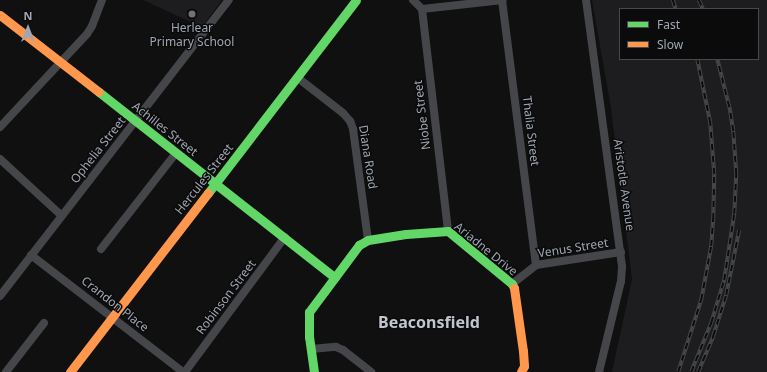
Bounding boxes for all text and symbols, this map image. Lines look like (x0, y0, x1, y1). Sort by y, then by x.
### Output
north arrow (8, 8, 48, 48)
text: N (24, 8, 32, 23)
legend (619, 8, 759, 60)
marker: Herlear Primary School (187, 9, 197, 19)
text: Fast (657, 16, 680, 33)
place label: Herlear Primary School (150, 21, 234, 49)
text: Slow (657, 36, 683, 53)
street label: Niobe Street (411, 79, 433, 151)
street label: Thalia Street (520, 95, 542, 167)
street label: Achilles Street (129, 99, 201, 159)
street label: Ophelia Street (68, 114, 128, 186)
street label: Diana Road (356, 124, 380, 190)
street label: Aristotle Avenue (610, 138, 638, 232)
street label: Hercules Street (172, 141, 236, 217)
street label: Ariadne Drive (452, 219, 520, 279)
street label: Venus Street (537, 235, 609, 261)
street label: Robinson Street (193, 257, 259, 337)
street label: Crandon Place (79, 273, 151, 335)
district label: Beaconsfield (378, 312, 480, 332)

